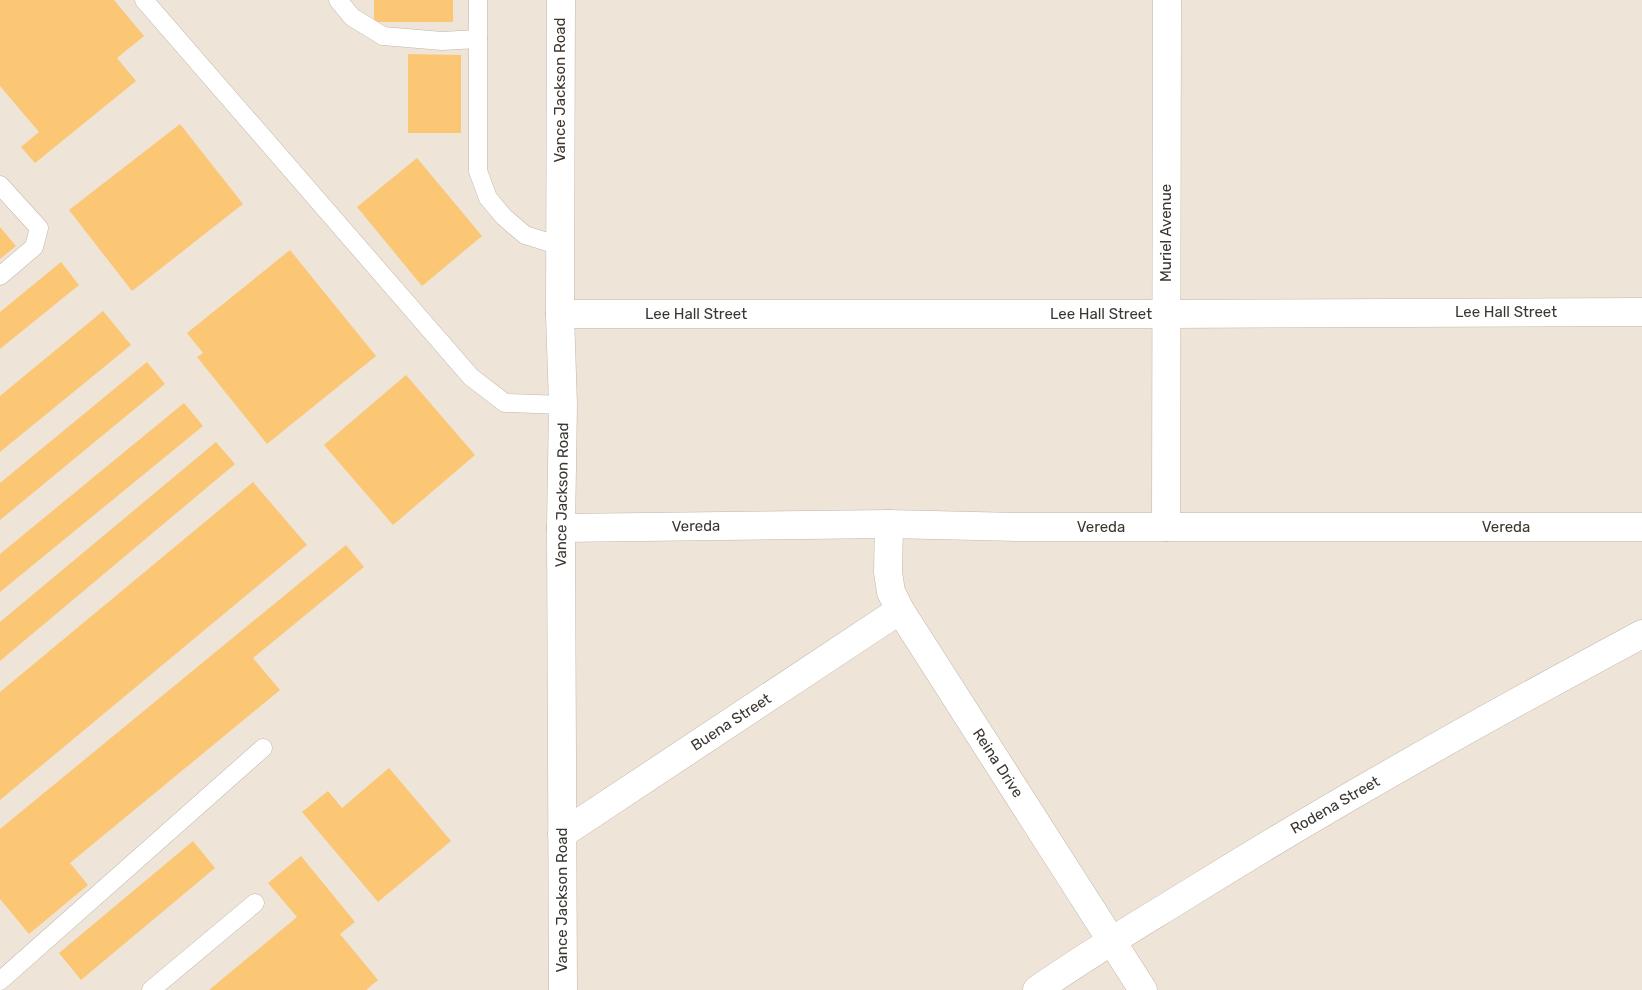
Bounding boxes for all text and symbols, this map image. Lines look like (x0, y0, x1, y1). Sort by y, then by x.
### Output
street label: Vance Jackson Road (551, 18, 569, 162)
street label: Muriel Avenue (1157, 184, 1175, 282)
street label: Lee Hall Street (1455, 303, 1557, 321)
street label: Lee Hall Street (645, 305, 747, 323)
street label: Lee Hall Street (1050, 305, 1152, 323)
street label: Vance Jackson Road (552, 422, 572, 568)
street label: Vereda (672, 517, 720, 535)
street label: Vereda (1077, 518, 1125, 536)
street label: Vereda (1482, 518, 1530, 536)
street label: Buena Street (688, 689, 775, 755)
street label: Reina Drive (969, 725, 1027, 801)
street label: Rodena Street (1287, 772, 1383, 838)
street label: Vance Jackson Road (553, 828, 571, 972)

